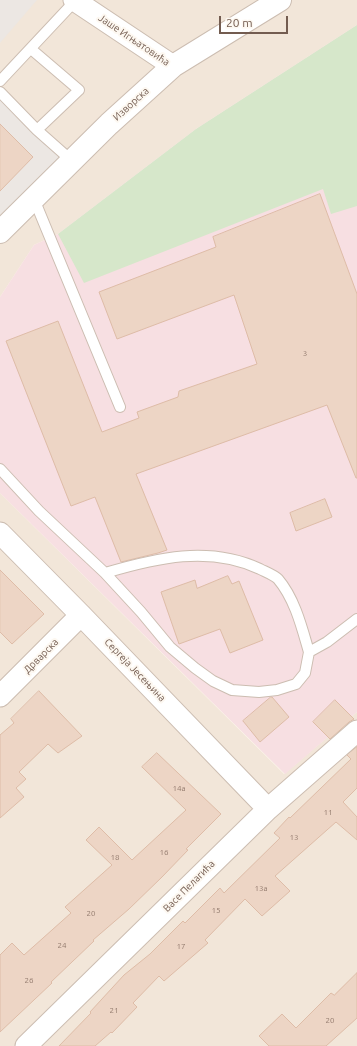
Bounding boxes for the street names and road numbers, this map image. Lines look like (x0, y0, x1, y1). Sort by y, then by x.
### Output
street label: Јаше Игњатовића (96, 12, 172, 68)
street label: Изворска (111, 85, 151, 123)
street label: Дрварска (21, 636, 61, 676)
street label: Сергеја Јесењина (102, 636, 168, 704)
street label: Васе Пелагића (161, 858, 217, 914)

